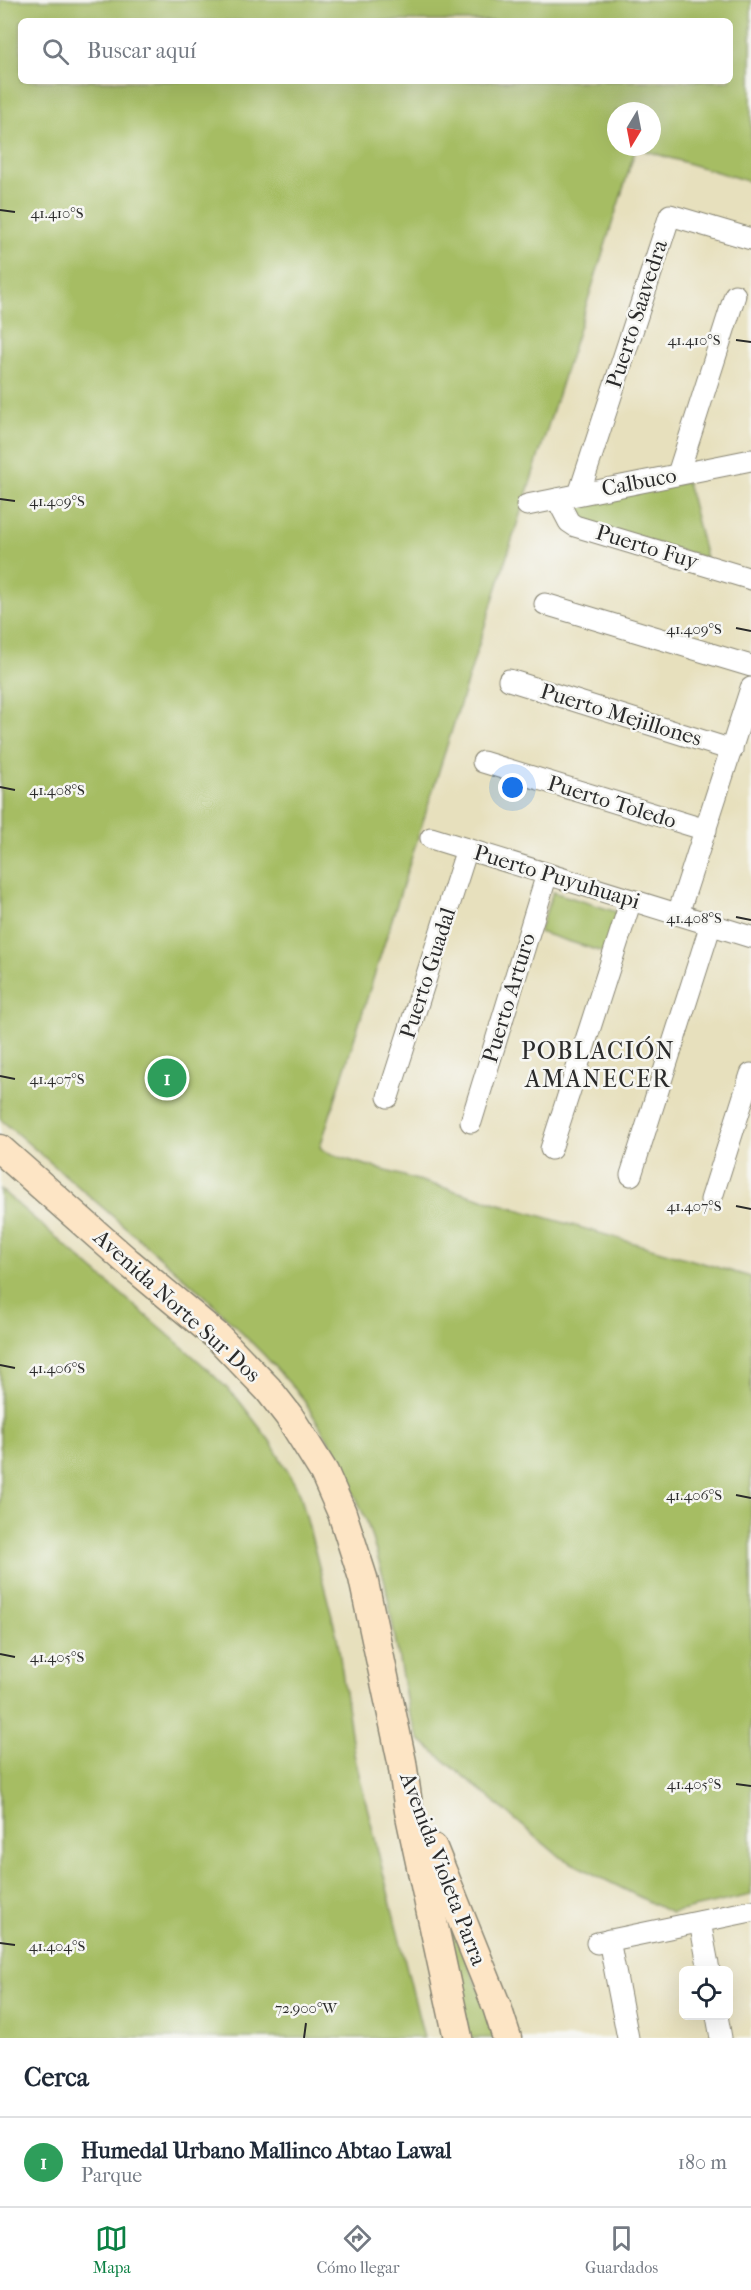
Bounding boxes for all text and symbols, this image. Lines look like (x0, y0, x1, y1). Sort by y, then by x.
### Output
search box (18, 18, 733, 84)
icon: search (39, 35, 72, 68)
text: Buscar aquí (87, 38, 196, 64)
north arrow (607, 102, 661, 156)
text: 41.410°S (30, 204, 84, 222)
street label: Puerto Saavedra (601, 236, 673, 391)
text: 41.410°S (667, 331, 721, 349)
street label: Calbuco (599, 462, 679, 502)
text: 41.409°S (29, 492, 85, 510)
street label: Puerto Fuy (593, 519, 702, 575)
text: 41.409°S (666, 620, 722, 638)
street label: Puerto Mejillones (537, 678, 705, 752)
street label: Puerto Toledo (544, 770, 680, 834)
your location (498, 773, 527, 802)
text: 41.408°S (29, 781, 85, 799)
street label: Puerto Puyuhuapi (471, 839, 644, 915)
street label: Puerto Guadal (395, 904, 461, 1042)
text: 41.408°S (666, 909, 722, 927)
street label: Puerto Arturo (477, 930, 541, 1066)
district label: POBLACIÓN AMANECER (521, 1036, 675, 1093)
pin: 1 (148, 1056, 186, 1100)
text: 41.407°S (29, 1070, 85, 1088)
text: 41.407°S (666, 1197, 722, 1215)
street label: Avenida Norte Sur Dos (88, 1224, 266, 1388)
text: 41.406°S (29, 1359, 85, 1377)
text: 41.406°S (666, 1486, 722, 1504)
text: 41.405°S (30, 1648, 84, 1666)
street label: Avenida Violeta Parra (394, 1768, 492, 1970)
text: 41.405°S (667, 1775, 721, 1793)
text: 41.404°S (29, 1937, 86, 1955)
map controls (679, 1966, 733, 2020)
button: locate (679, 1966, 733, 2020)
text: 72.900°W (275, 1999, 338, 2017)
text: Cerca (24, 2062, 89, 2093)
text: Humedal Urbano Mallinco Abtao Lawal (81, 2138, 452, 2164)
text: 1 (40, 2151, 47, 2174)
text: 180 m (678, 2151, 727, 2174)
text: Parque (81, 2164, 142, 2187)
tab: Mapa (93, 2222, 131, 2277)
tab: Cómo llegar (316, 2222, 399, 2277)
tab: Guardados (585, 2222, 658, 2277)

